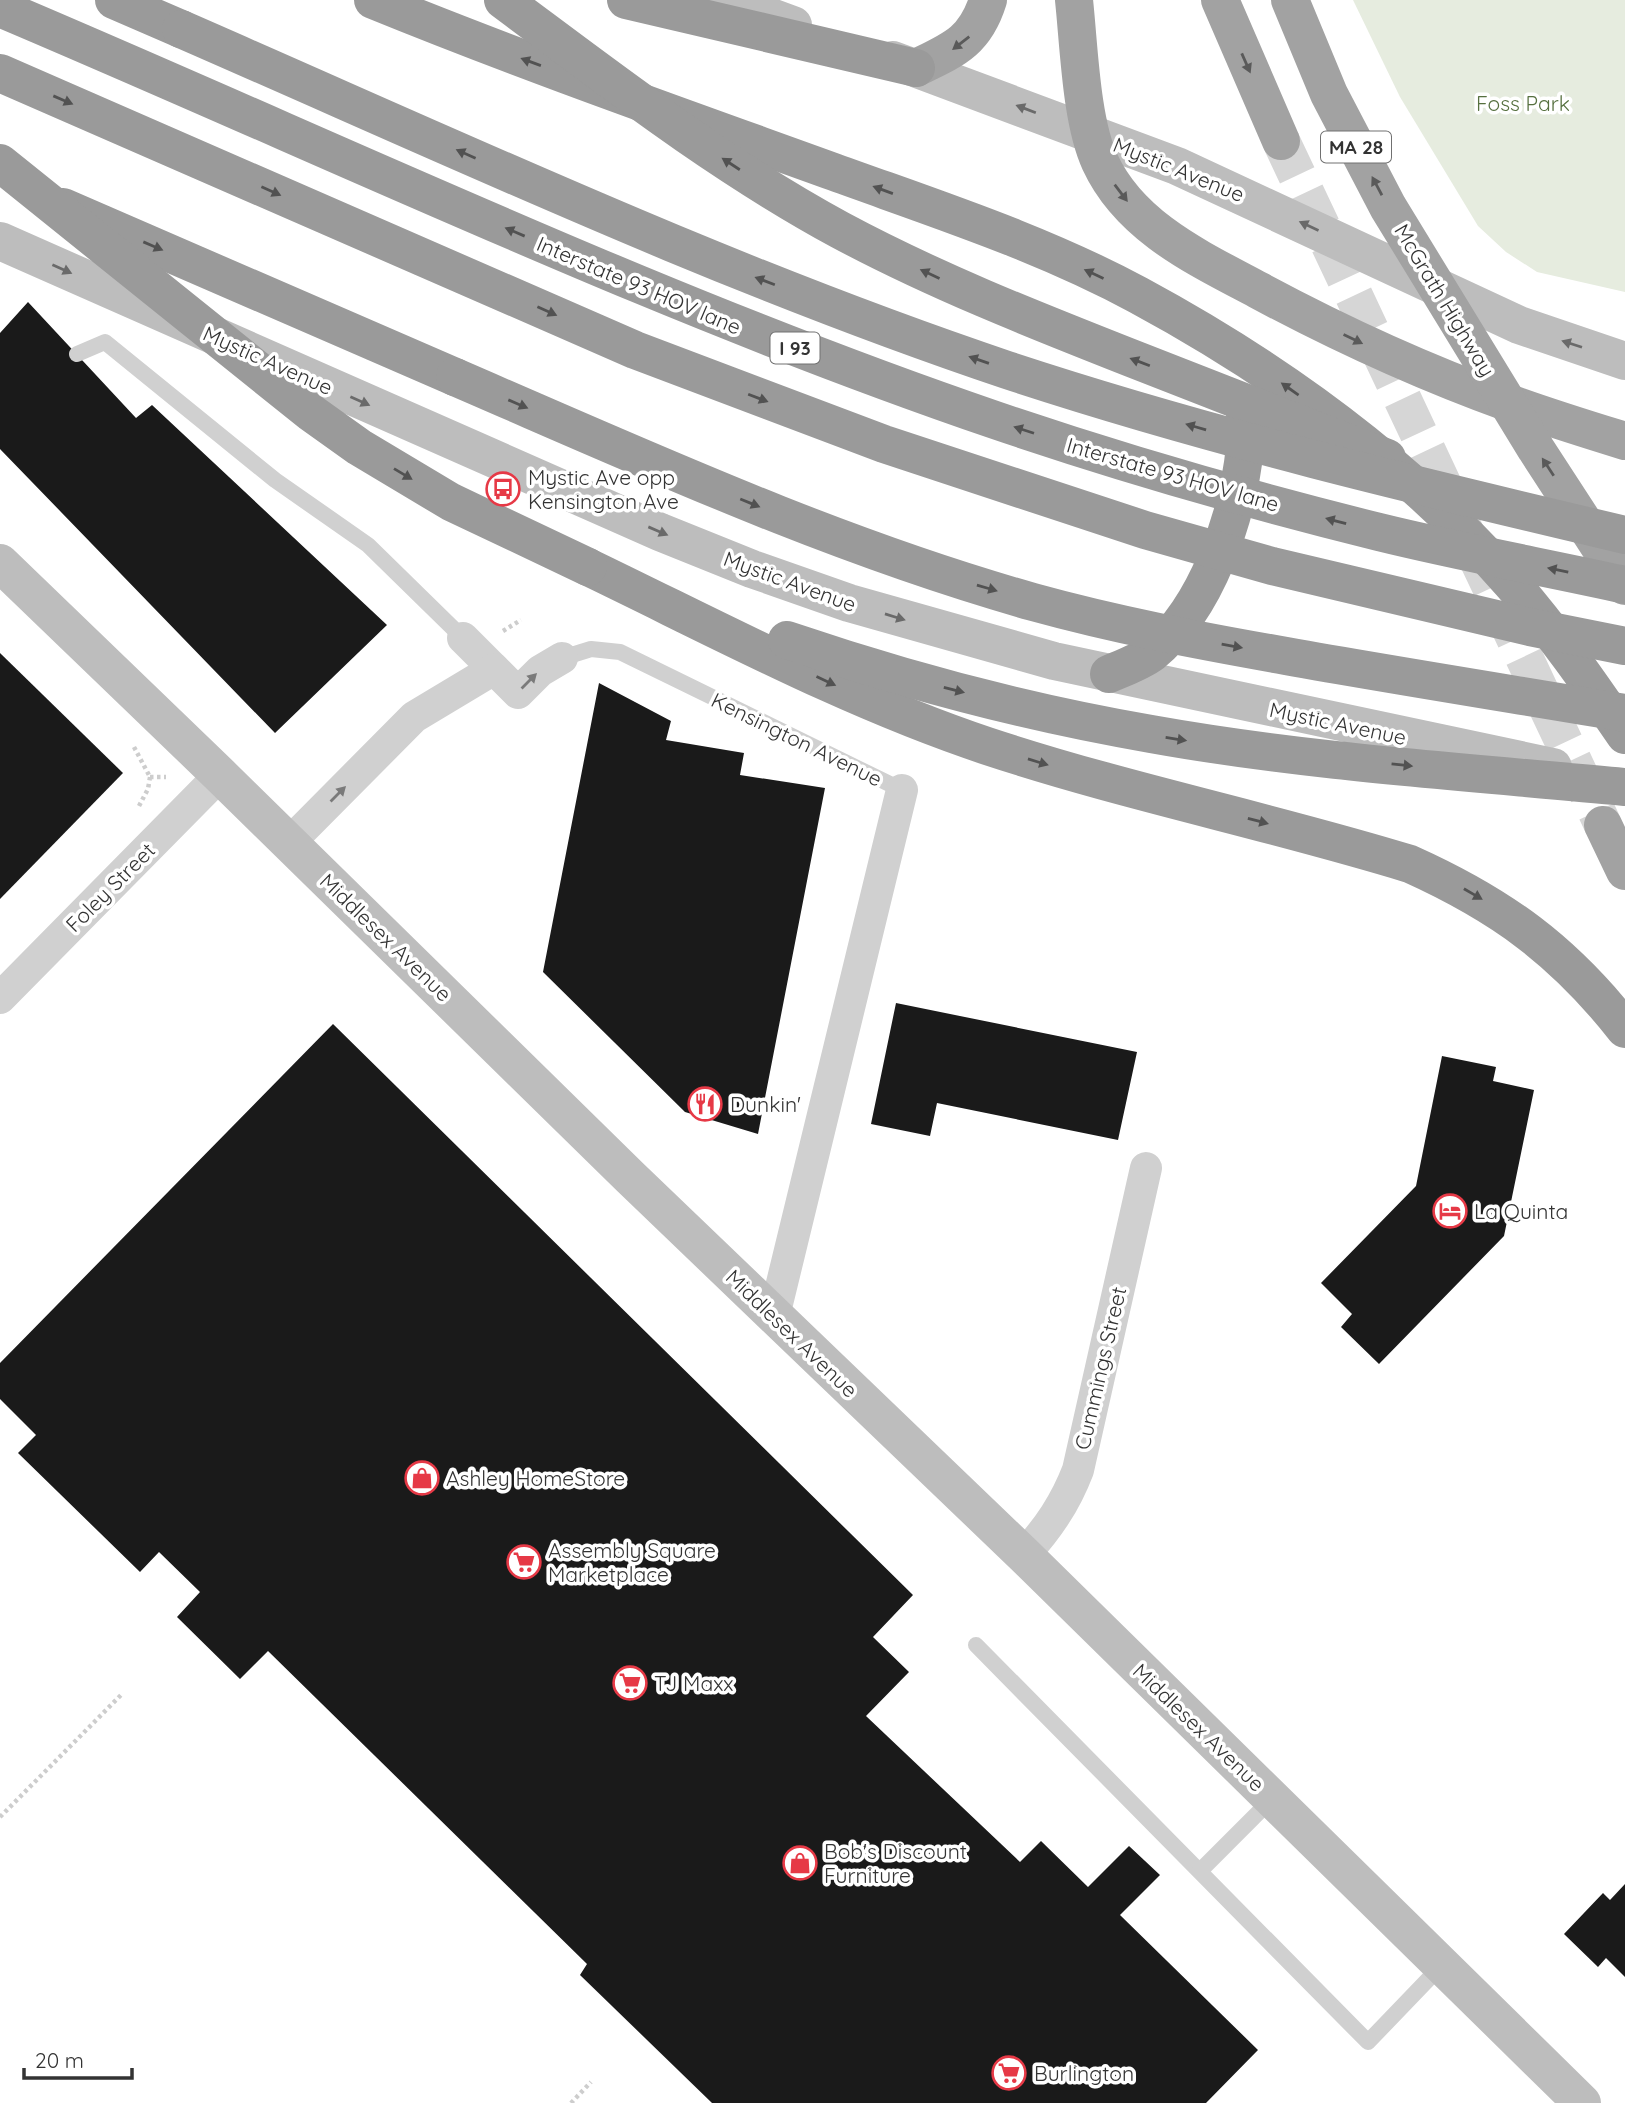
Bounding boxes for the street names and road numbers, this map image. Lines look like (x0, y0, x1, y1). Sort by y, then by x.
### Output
street label: Mystic Avenue (1110, 131, 1248, 207)
road number: MA 28 (1321, 132, 1391, 162)
street label: McGrath Highway (1389, 219, 1501, 381)
street label: Interstate 93 HOV lane (533, 230, 745, 340)
street label: Mystic Avenue (199, 320, 337, 400)
road number: I 93 (770, 332, 820, 364)
street label: Interstate 93 HOV lane (1064, 431, 1282, 517)
street label: Mystic Avenue (720, 545, 860, 617)
street label: Kensington Avenue (707, 686, 887, 792)
street label: Mystic Avenue (1267, 696, 1409, 750)
street label: Foley Street (60, 837, 160, 937)
street label: Middlesex Avenue (315, 868, 457, 1006)
street label: Middlesex Avenue (721, 1264, 863, 1402)
street label: Cummings Street (1069, 1284, 1131, 1452)
street label: Middlesex Avenue (1128, 1658, 1270, 1796)

